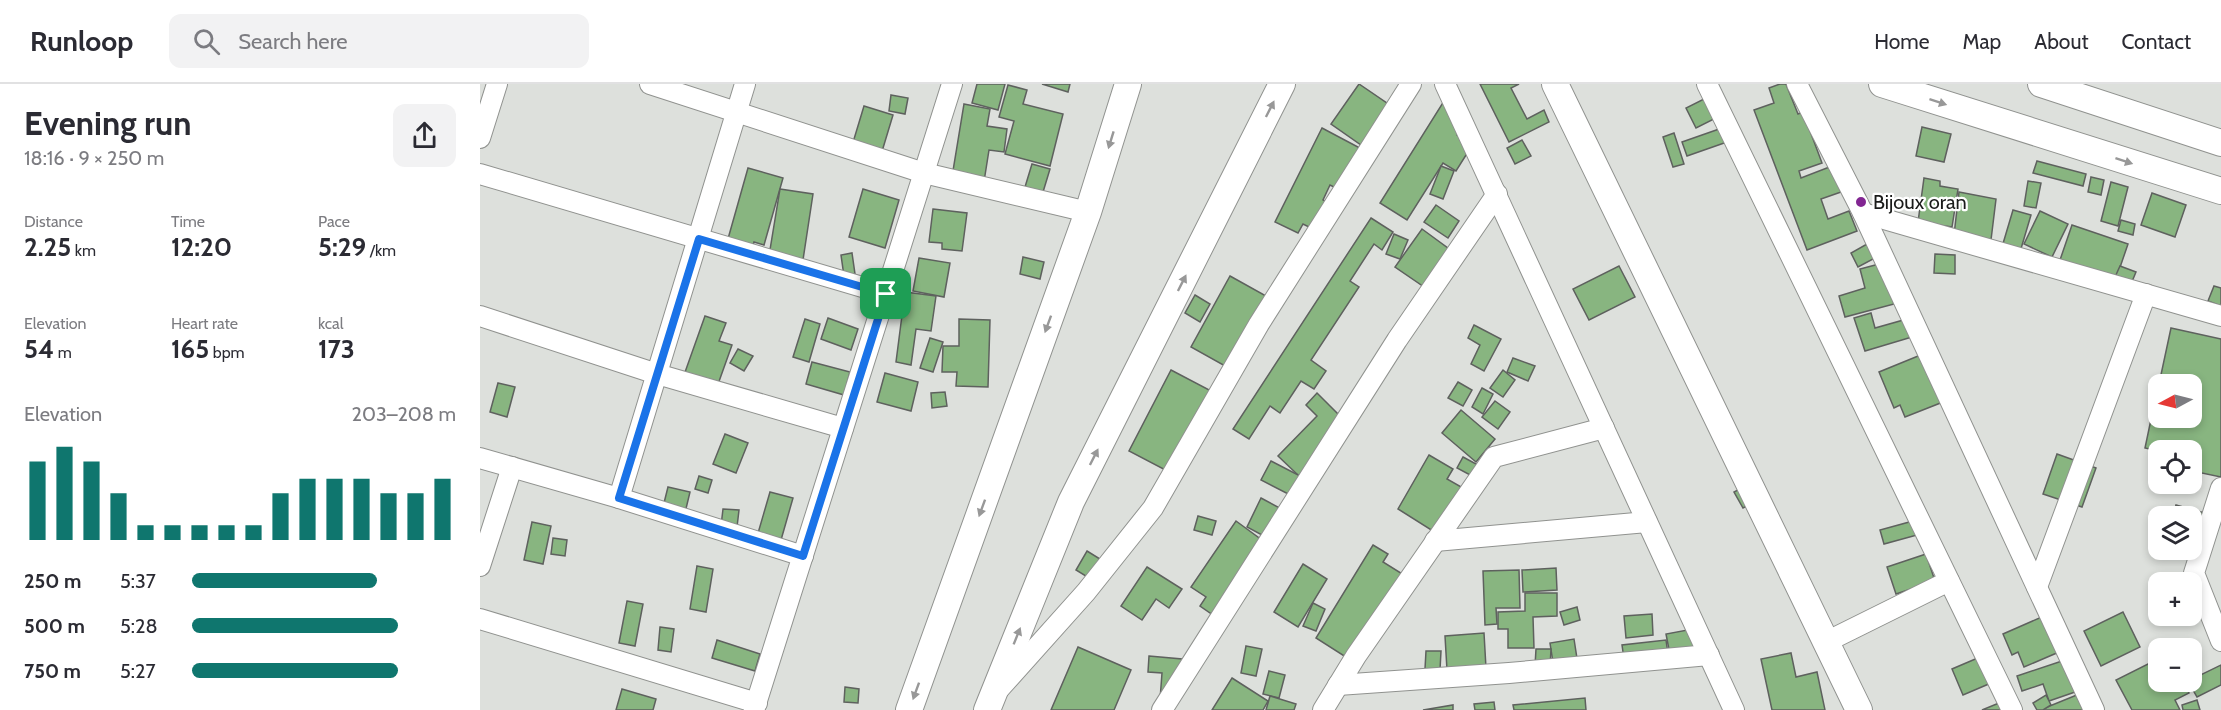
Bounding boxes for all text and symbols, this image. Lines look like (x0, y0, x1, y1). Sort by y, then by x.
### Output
search box (169, 14, 589, 68)
text: Runloop (30, 24, 133, 58)
icon: search (190, 25, 223, 58)
text: Search here (238, 28, 348, 55)
text: Home (1874, 29, 1930, 54)
text: Map (1963, 29, 2001, 54)
text: About (2034, 29, 2088, 54)
text: Contact (2121, 29, 2191, 54)
one-way arrow (1929, 98, 1947, 107)
one-way arrow (1264, 100, 1274, 118)
text: Evening run (24, 103, 191, 143)
button: share (393, 104, 456, 167)
one-way arrow (1106, 131, 1115, 149)
text: 18:16 · 9 × 250 m (24, 146, 164, 170)
one-way arrow (2115, 156, 2133, 166)
place label: Bijoux oran (1873, 190, 1967, 214)
marker: Bijoux oran (1854, 195, 1868, 209)
text: Distance (24, 212, 83, 231)
text: Time (171, 212, 205, 231)
text: Pace (318, 212, 350, 231)
text: 2.25 (24, 231, 71, 263)
text: 12:20 (171, 231, 232, 263)
text: 5:29 (318, 231, 366, 263)
text: km (71, 241, 96, 260)
text: /km (366, 241, 396, 260)
pin (860, 268, 911, 319)
one-way arrow (1177, 275, 1186, 292)
icon: arrive (869, 277, 902, 310)
text: Elevation (24, 314, 87, 333)
text: Heart rate (171, 314, 238, 333)
text: kcal (318, 314, 344, 333)
one-way arrow (1042, 315, 1052, 333)
text: 54 (24, 333, 54, 365)
text: 165 (171, 333, 209, 365)
text: 173 (318, 333, 355, 365)
text: m (54, 343, 72, 362)
text: bpm (209, 343, 245, 362)
north arrow (2148, 374, 2202, 428)
map controls (2148, 374, 2202, 692)
text: Elevation (24, 402, 102, 426)
text: 203–208 m (352, 402, 456, 426)
button: locate (2148, 440, 2202, 494)
one-way arrow (1089, 449, 1099, 466)
one-way arrow (976, 499, 986, 517)
button: layers (2148, 506, 2202, 560)
text: 250 m (24, 569, 81, 593)
text: 5:37 (120, 569, 156, 593)
button: + (2148, 572, 2202, 626)
text: 500 m (24, 614, 85, 638)
text: 5:28 (120, 614, 158, 638)
one-way arrow (1012, 627, 1022, 645)
button: − (2148, 638, 2202, 692)
text: 750 m (24, 659, 81, 683)
text: 5:27 (120, 659, 156, 683)
one-way arrow (910, 682, 920, 700)

